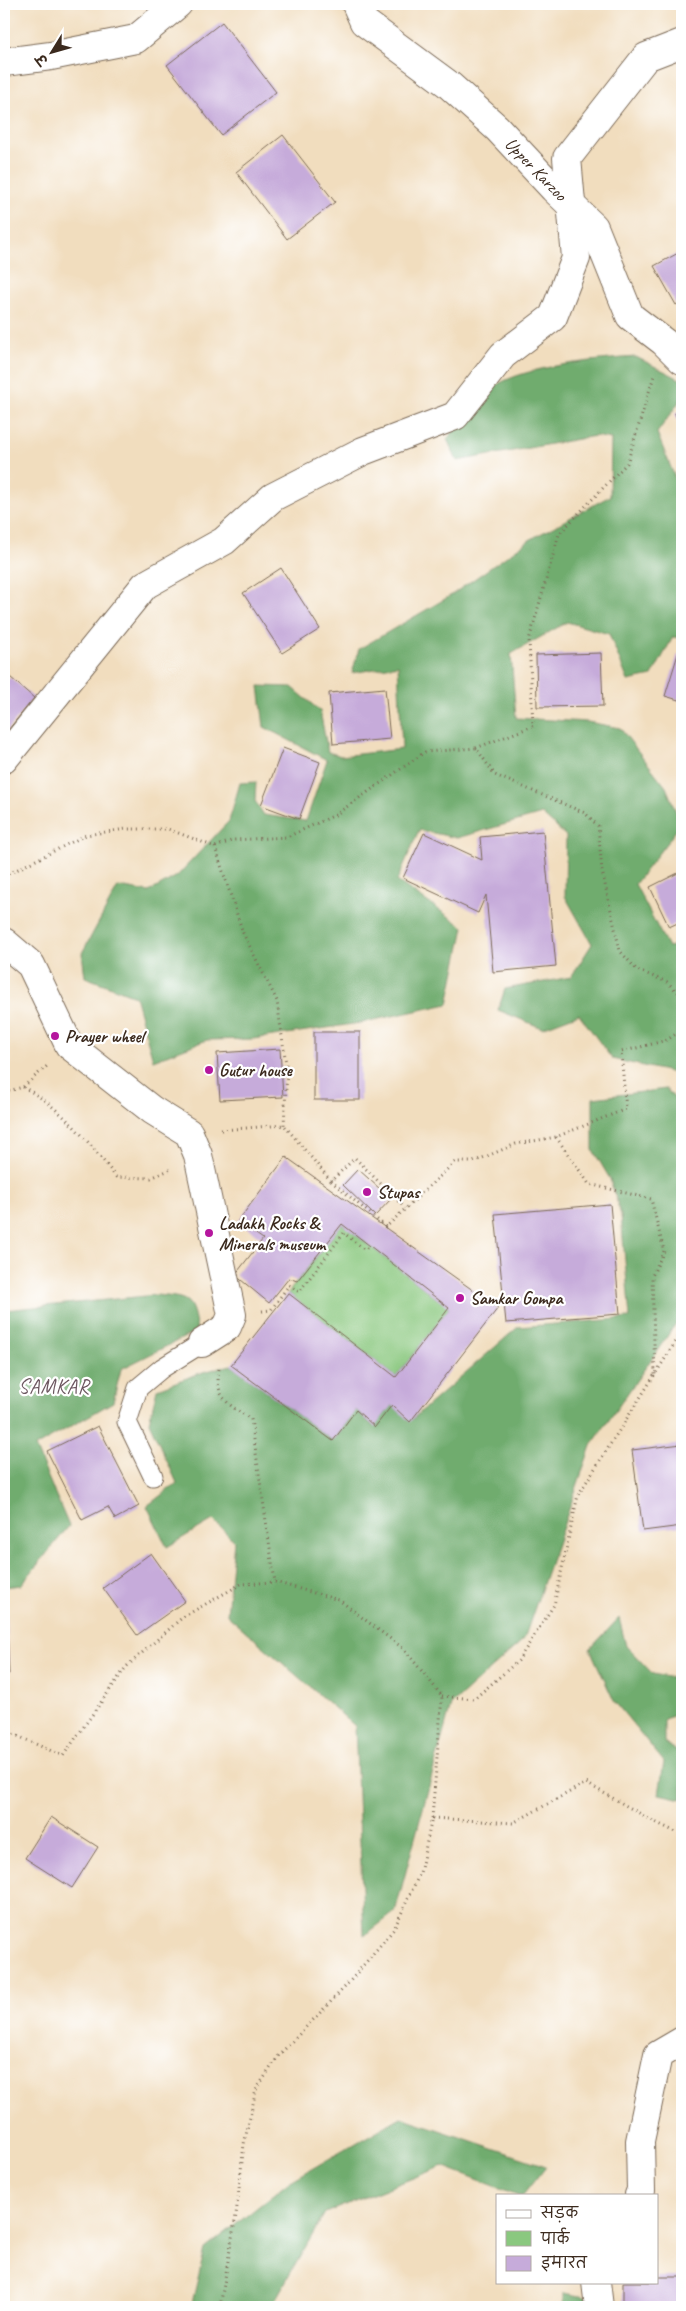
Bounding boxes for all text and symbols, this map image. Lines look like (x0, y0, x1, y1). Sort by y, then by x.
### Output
north arrow (28, 28, 78, 78)
text: उ (31, 49, 53, 70)
street label: Upper Karzoo (500, 133, 573, 206)
place label: Prayer wheel (65, 1025, 147, 1047)
marker: Prayer wheel (49, 1030, 61, 1042)
place label: Gutur house (219, 1059, 294, 1081)
marker: Gutur house (203, 1064, 215, 1076)
place label: Stupas (377, 1181, 421, 1203)
marker: Stupas (361, 1186, 373, 1198)
place label: Ladakh Rocks & Minerals museum (219, 1212, 327, 1255)
marker: Ladakh Rocks & Minerals museum (203, 1227, 215, 1239)
place label: Samkar Gompa (470, 1287, 564, 1309)
marker: Samkar Gompa (454, 1292, 466, 1304)
district label: SAMKAR (18, 1374, 91, 1399)
legend (496, 2194, 658, 2284)
text: सड़क (540, 2204, 579, 2223)
text: पार्क (540, 2227, 571, 2249)
text: इमारत (541, 2254, 588, 2273)

